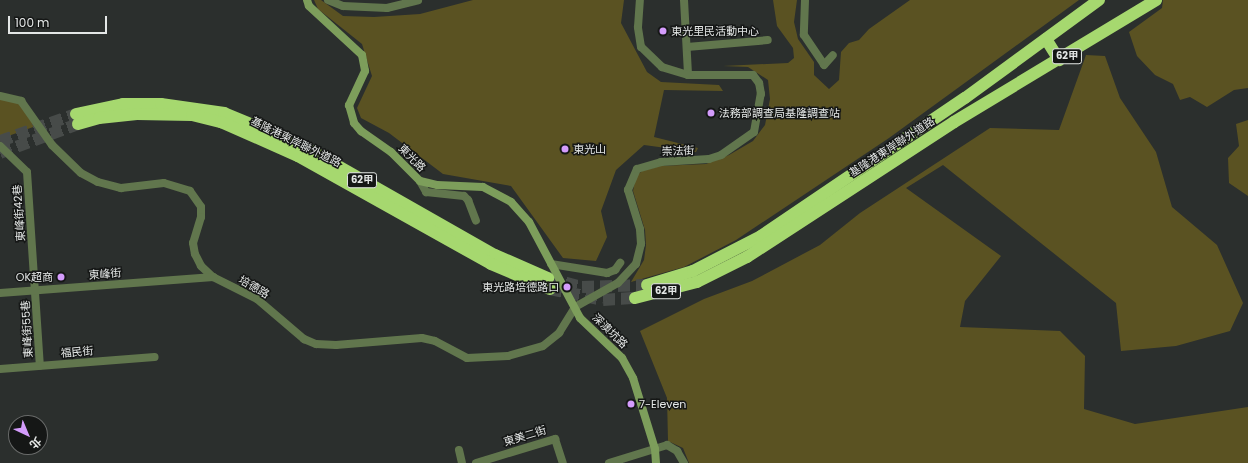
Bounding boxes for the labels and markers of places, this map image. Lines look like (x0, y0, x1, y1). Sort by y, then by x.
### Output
place label: 東光里民活動中心 (671, 24, 759, 38)
marker: 東光里民活動中心 (658, 26, 668, 36)
place label: 法務部調查局基隆調查站 (719, 106, 840, 120)
marker: 法務部調查局基隆調查站 (706, 108, 716, 118)
place label: 東光山 (573, 142, 606, 156)
marker: 東光山 (560, 144, 570, 154)
place label: OK超商 (16, 270, 53, 284)
marker: OK超商 (56, 272, 66, 282)
place label: 東光路培德路口 (482, 280, 559, 294)
marker: 東光路培德路口 (562, 282, 572, 292)
place label: 7-Eleven (639, 397, 686, 411)
marker: 7-Eleven (626, 399, 636, 409)

